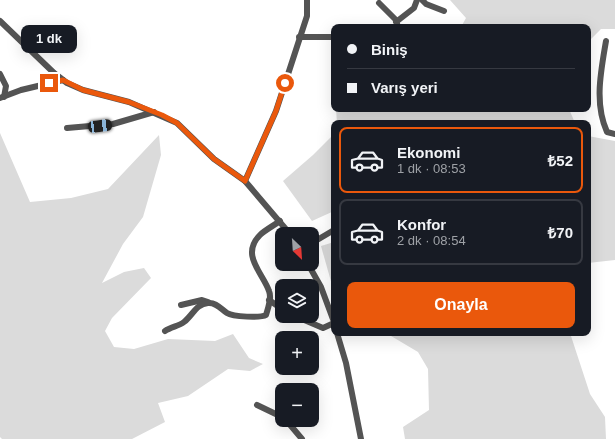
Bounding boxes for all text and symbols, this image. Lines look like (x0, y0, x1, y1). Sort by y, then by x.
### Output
callout: 1 dk (21, 25, 77, 53)
text: 1 dk (36, 31, 62, 46)
text: Biniş (371, 41, 408, 58)
route end (40, 74, 58, 92)
route start (276, 74, 294, 92)
text: Varış yeri (371, 79, 438, 96)
car (87, 119, 113, 133)
icon: car (349, 142, 385, 178)
text: Ekonomi (397, 144, 460, 161)
text: ₺52 (548, 152, 573, 169)
text: 1 dk · 08:53 (397, 161, 466, 176)
icon: car (349, 214, 385, 250)
text: Konfor (397, 216, 446, 233)
text: ₺70 (548, 224, 573, 241)
north arrow (275, 227, 319, 271)
map controls (275, 227, 319, 427)
text: 2 dk · 08:54 (397, 233, 466, 248)
button: layers (275, 279, 319, 323)
button: Onayla (347, 282, 575, 328)
button: + (275, 331, 319, 375)
button: − (275, 383, 319, 427)

